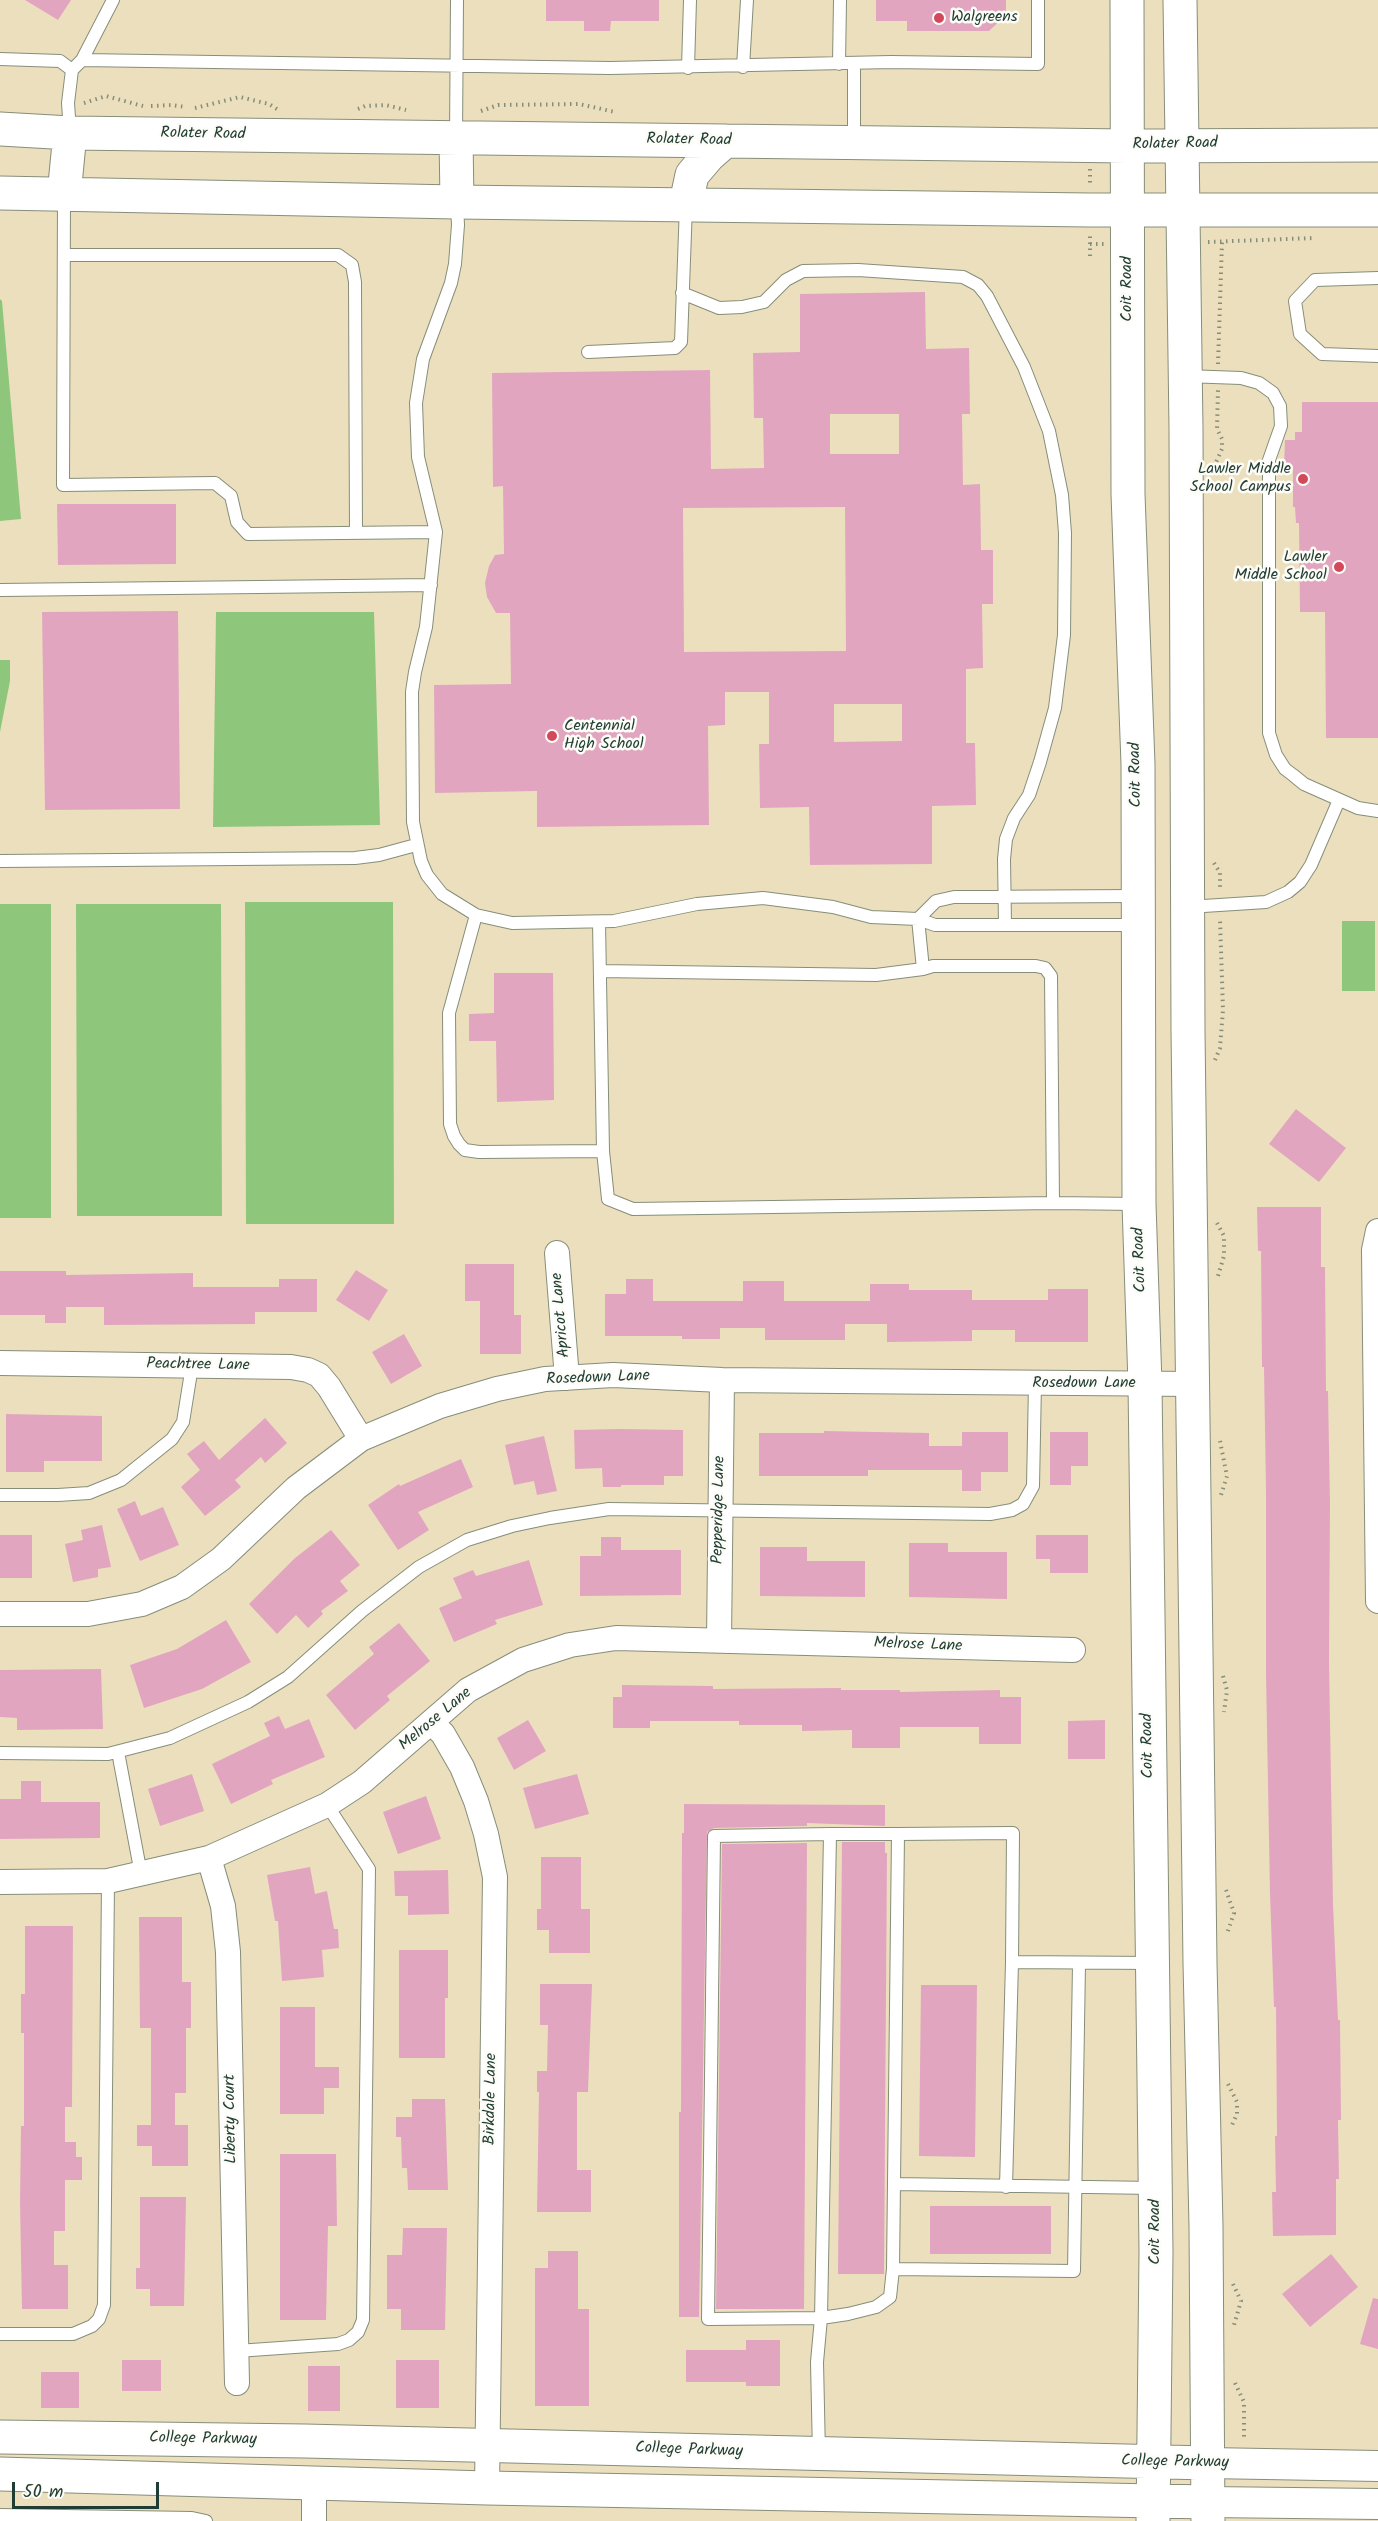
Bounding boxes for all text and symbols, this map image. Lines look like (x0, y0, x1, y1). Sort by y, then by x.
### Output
place label: Walgreens (951, 8, 1018, 28)
marker: Walgreens (932, 11, 946, 25)
street label: Rolater Road (160, 125, 246, 145)
street label: Rolater Road (646, 131, 732, 151)
street label: Rolater Road (1132, 135, 1218, 155)
street label: Coit Road (1118, 256, 1138, 322)
place label: Lawler Middle School Campus (1190, 460, 1291, 498)
marker: Lawler Middle School Campus (1296, 472, 1310, 486)
place label: Lawler Middle School (1234, 548, 1327, 586)
marker: Lawler Middle School (1332, 560, 1346, 574)
place label: Centennial High School (564, 717, 644, 755)
marker: Centennial High School (545, 729, 559, 743)
street label: Coit Road (1127, 742, 1147, 808)
street label: Coit Road (1130, 1227, 1152, 1293)
street label: Apricot Lane (549, 1272, 575, 1358)
street label: Peachtree Lane (146, 1355, 250, 1377)
street label: Rosedown Lane (546, 1368, 650, 1390)
street label: Rosedown Lane (1032, 1374, 1136, 1394)
street label: Pepperidge Lane (709, 1456, 731, 1564)
street label: Melrose Lane (873, 1635, 963, 1657)
street label: Melrose Lane (396, 1684, 476, 1756)
street label: Coit Road (1139, 1713, 1159, 1779)
street label: Birkdale Lane (482, 2053, 502, 2145)
street label: Liberty Court (222, 2074, 242, 2164)
street label: Coit Road (1146, 2199, 1166, 2265)
street label: College Parkway (149, 2429, 257, 2451)
street label: College Parkway (635, 2440, 743, 2462)
street label: College Parkway (1121, 2452, 1229, 2474)
scale bar (15, 2470, 162, 2508)
text: 50 m (23, 2478, 63, 2507)

